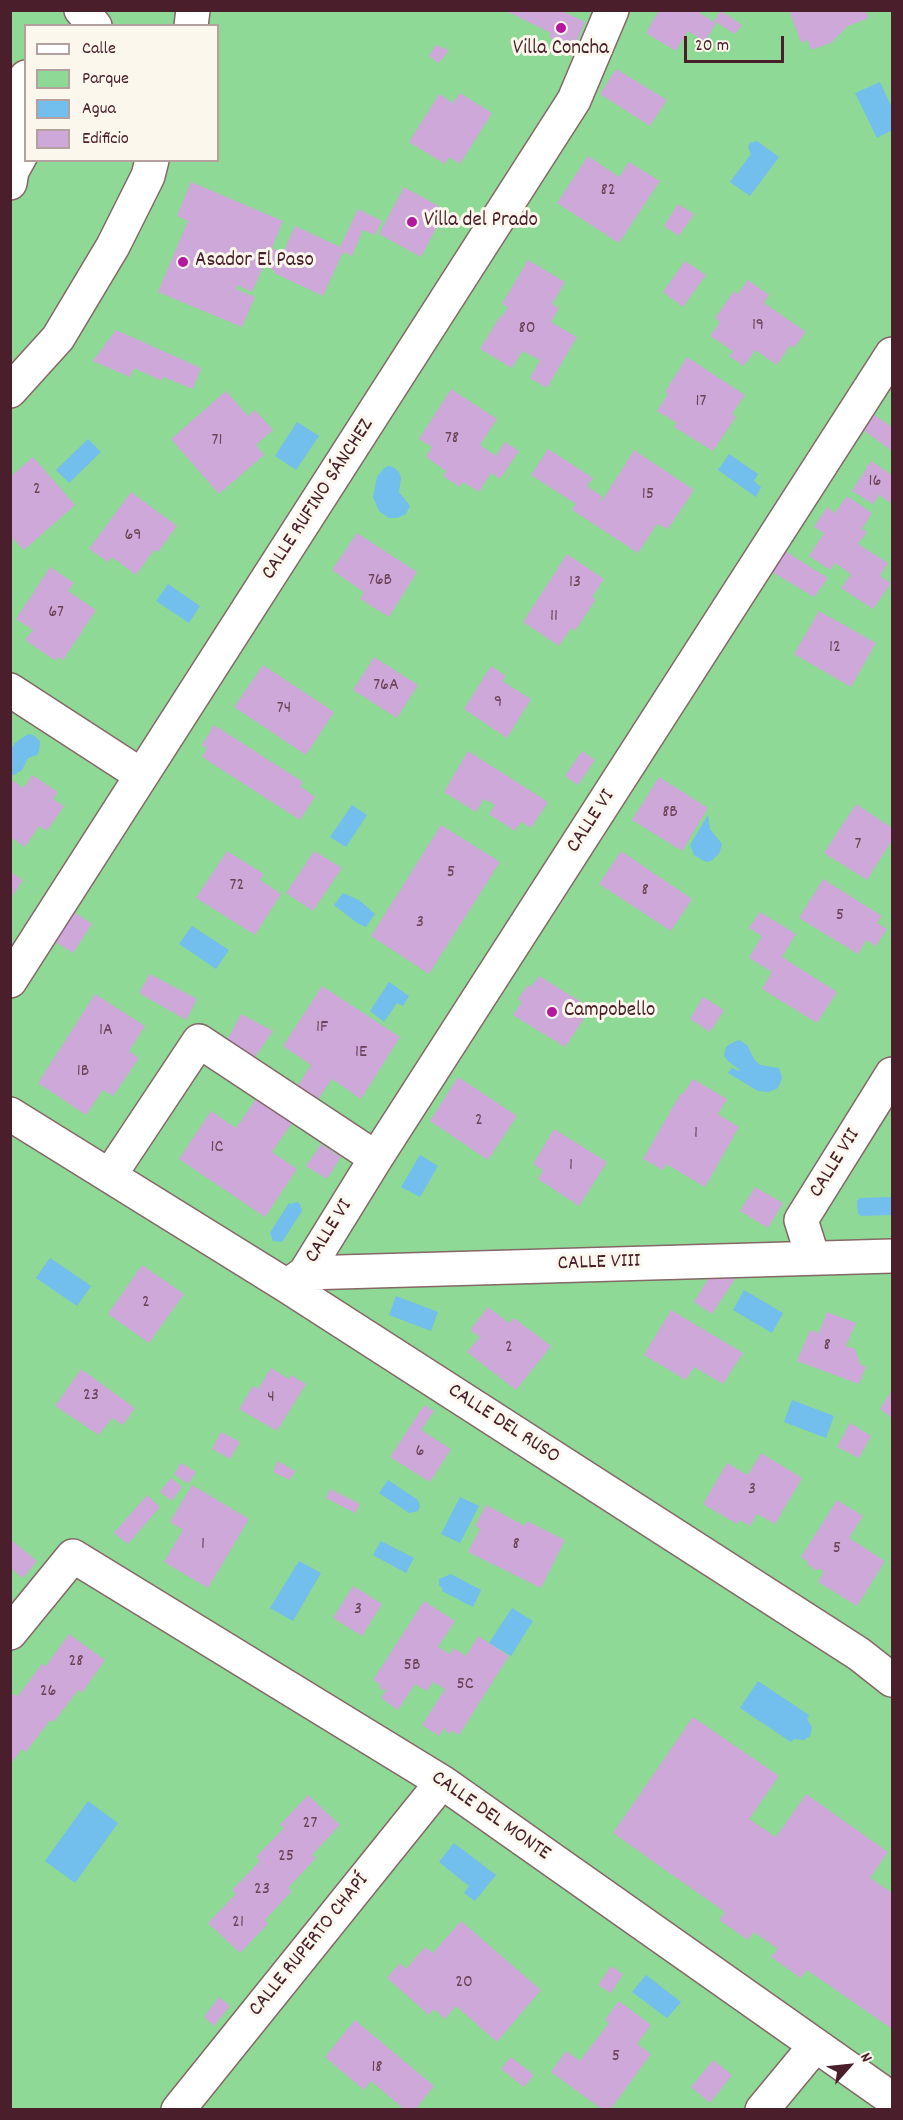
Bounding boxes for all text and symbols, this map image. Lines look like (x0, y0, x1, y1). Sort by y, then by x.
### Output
marker: Villa Concha (554, 21, 568, 35)
legend (24, 24, 219, 162)
scale bar (687, 24, 788, 62)
text: 20 m (695, 34, 729, 59)
text: Calle (82, 37, 116, 62)
place label: Villa Concha (513, 37, 609, 63)
text: Parque (82, 67, 129, 92)
text: Agua (82, 97, 116, 122)
text: Edificio (82, 127, 129, 152)
house number: 82 (600, 181, 616, 203)
place label: Villa del Prado (424, 209, 538, 235)
marker: Villa del Prado (405, 215, 419, 229)
place label: Asador El Paso (195, 249, 314, 275)
marker: Asador El Paso (176, 255, 190, 269)
house number: 19 (752, 316, 764, 338)
house number: 80 (518, 319, 536, 341)
house number: 17 (696, 392, 706, 414)
street label: CALLE RUFINO SÁNCHEZ (257, 415, 381, 585)
house number: 78 (445, 429, 459, 451)
house number: 71 (212, 431, 222, 453)
house number: 16 (869, 472, 881, 494)
house number: 2 (33, 480, 41, 502)
house number: 15 (642, 485, 654, 507)
house number: 69 (124, 526, 142, 548)
house number: 76B (368, 571, 392, 593)
house number: 13 (569, 573, 581, 595)
house number: 67 (48, 603, 64, 625)
house number: 11 (550, 607, 558, 629)
house number: 12 (829, 638, 841, 660)
house number: 76A (373, 676, 399, 698)
house number: 9 (494, 693, 502, 715)
house number: 74 (277, 699, 291, 721)
street label: CALLE VI (562, 786, 622, 858)
house number: 8B (662, 803, 678, 825)
house number: 7 (855, 835, 861, 857)
house number: 5 (447, 863, 455, 885)
house number: 72 (230, 876, 244, 898)
house number: 8 (641, 881, 649, 903)
house number: 5 (836, 906, 844, 928)
house number: 3 (416, 913, 424, 935)
place label: Campobello (564, 999, 655, 1025)
marker: Campobello (545, 1005, 559, 1019)
house number: 1F (316, 1018, 328, 1040)
house number: 1A (99, 1021, 113, 1043)
house number: 1E (355, 1043, 367, 1065)
house number: 1B (77, 1062, 89, 1084)
house number: 2 (475, 1111, 483, 1133)
house number: 1 (694, 1124, 698, 1146)
street label: CALLE VII (805, 1125, 867, 1203)
house number: 1C (211, 1138, 223, 1160)
house number: 1 (569, 1156, 573, 1178)
street label: CALLE VI (301, 1196, 359, 1268)
street label: CALLE VIII (557, 1250, 641, 1278)
house number: 2 (142, 1293, 150, 1315)
house number: 8 (823, 1336, 831, 1358)
house number: 2 (505, 1338, 513, 1360)
street label: CALLE DEL RUSO (442, 1379, 564, 1471)
house number: 23 (83, 1386, 99, 1408)
house number: 4 (267, 1388, 275, 1410)
house number: 6 (416, 1442, 424, 1464)
house number: 3 (748, 1480, 756, 1502)
house number: 1 (201, 1535, 205, 1557)
house number: 8 (512, 1535, 520, 1557)
house number: 5 (833, 1539, 841, 1561)
house number: 3 (354, 1600, 362, 1622)
house number: 28 (68, 1652, 84, 1674)
house number: 5B (404, 1656, 420, 1678)
house number: 5C (456, 1675, 474, 1697)
house number: 26 (40, 1682, 56, 1704)
street label: CALLE DEL MONTE (426, 1767, 554, 1867)
house number: 27 (303, 1814, 317, 1836)
house number: 25 (278, 1847, 294, 1869)
street label: CALLE RUPERTO CHAPÍ (245, 1870, 375, 2022)
house number: 23 (254, 1880, 270, 1902)
house number: 21 (232, 1913, 244, 1935)
house number: 20 (455, 1973, 473, 1995)
north arrow (819, 2036, 879, 2096)
house number: 5 (612, 2047, 620, 2069)
text: N (853, 2049, 878, 2066)
house number: 18 (371, 2058, 383, 2080)

